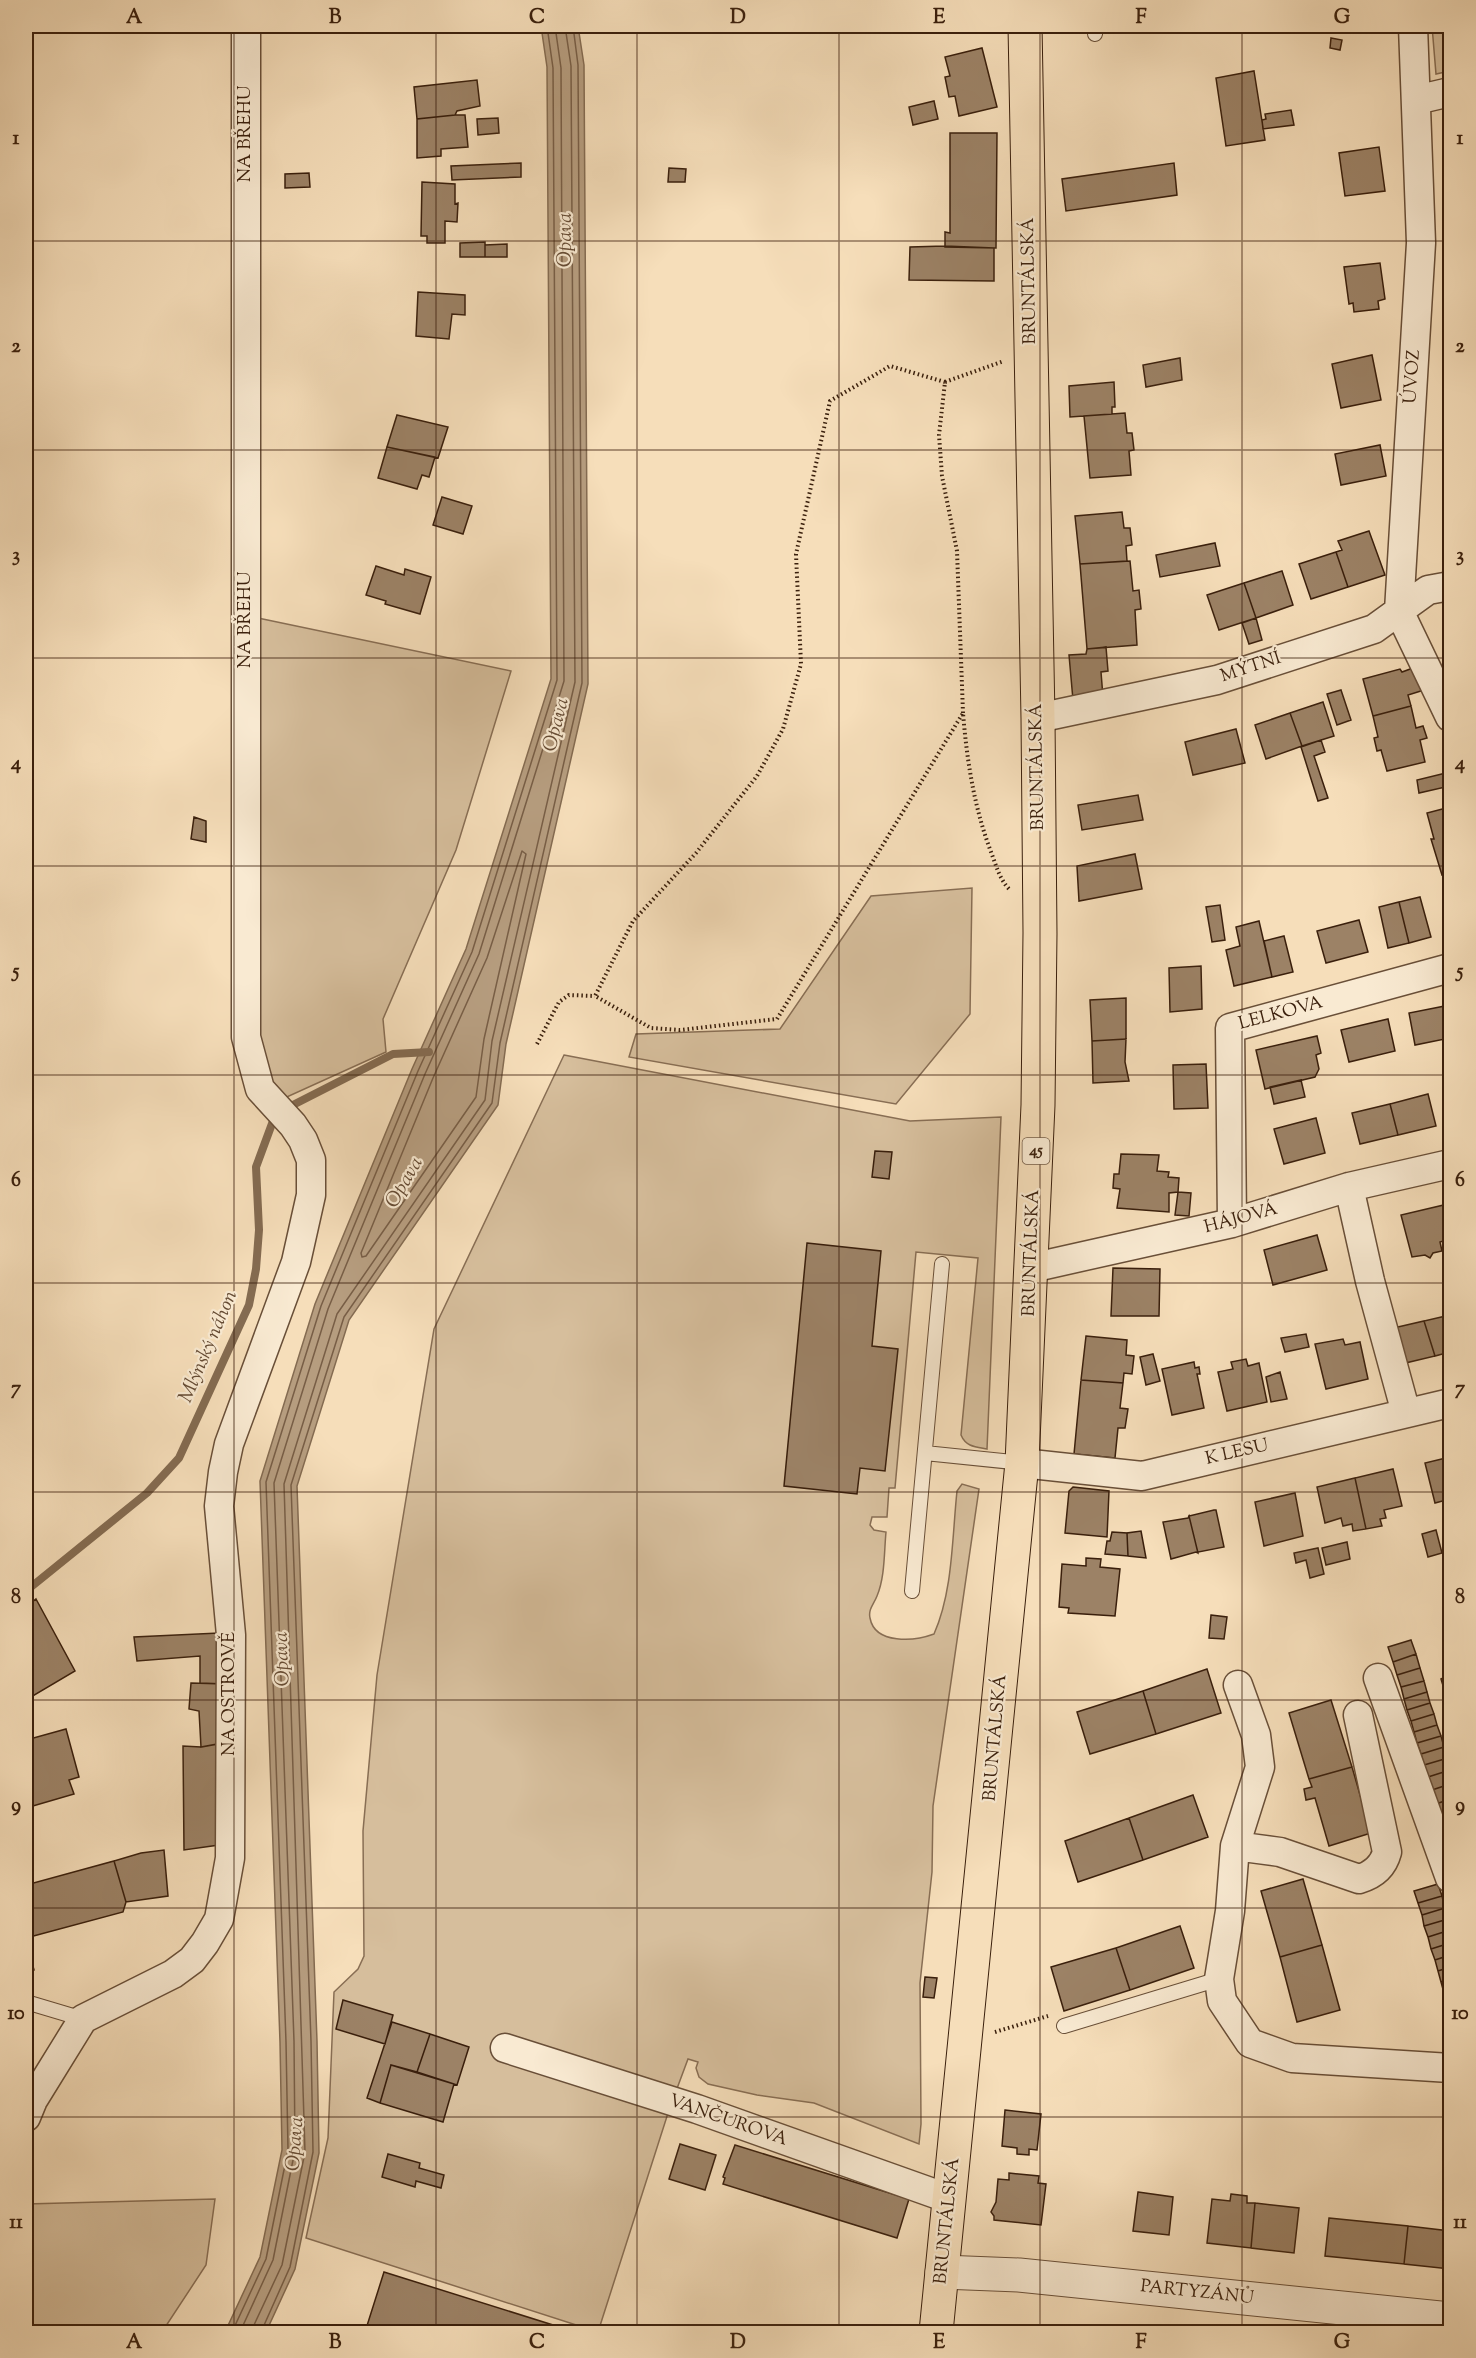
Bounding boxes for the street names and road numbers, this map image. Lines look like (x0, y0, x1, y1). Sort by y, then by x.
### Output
street label: NA BŘEHU (233, 85, 259, 182)
street label: BRUNTÁLSKÁ (1016, 217, 1044, 345)
street label: ÚVOZ (1397, 349, 1428, 405)
street label: NA BŘEHU (233, 571, 259, 668)
street label: MÝTNÍ (1217, 646, 1285, 690)
street label: BRUNTÁLSKÁ (1024, 703, 1052, 831)
street label: LELKOVA (1236, 990, 1326, 1038)
road number: 45 (1022, 1138, 1050, 1164)
street label: BRUNTÁLSKÁ (1017, 1189, 1047, 1317)
street label: HÁJOVÁ (1201, 1197, 1281, 1241)
street label: K LESU (1203, 1433, 1271, 1473)
street label: NA OSTROVĚ (217, 1632, 243, 1756)
street label: BRUNTÁLSKÁ (978, 1673, 1015, 1802)
street label: VANČUROVA (665, 2088, 792, 2154)
street label: BRUNTÁLSKÁ (928, 2156, 968, 2286)
street label: PARTYZÁNŮ (1139, 2273, 1255, 2312)

